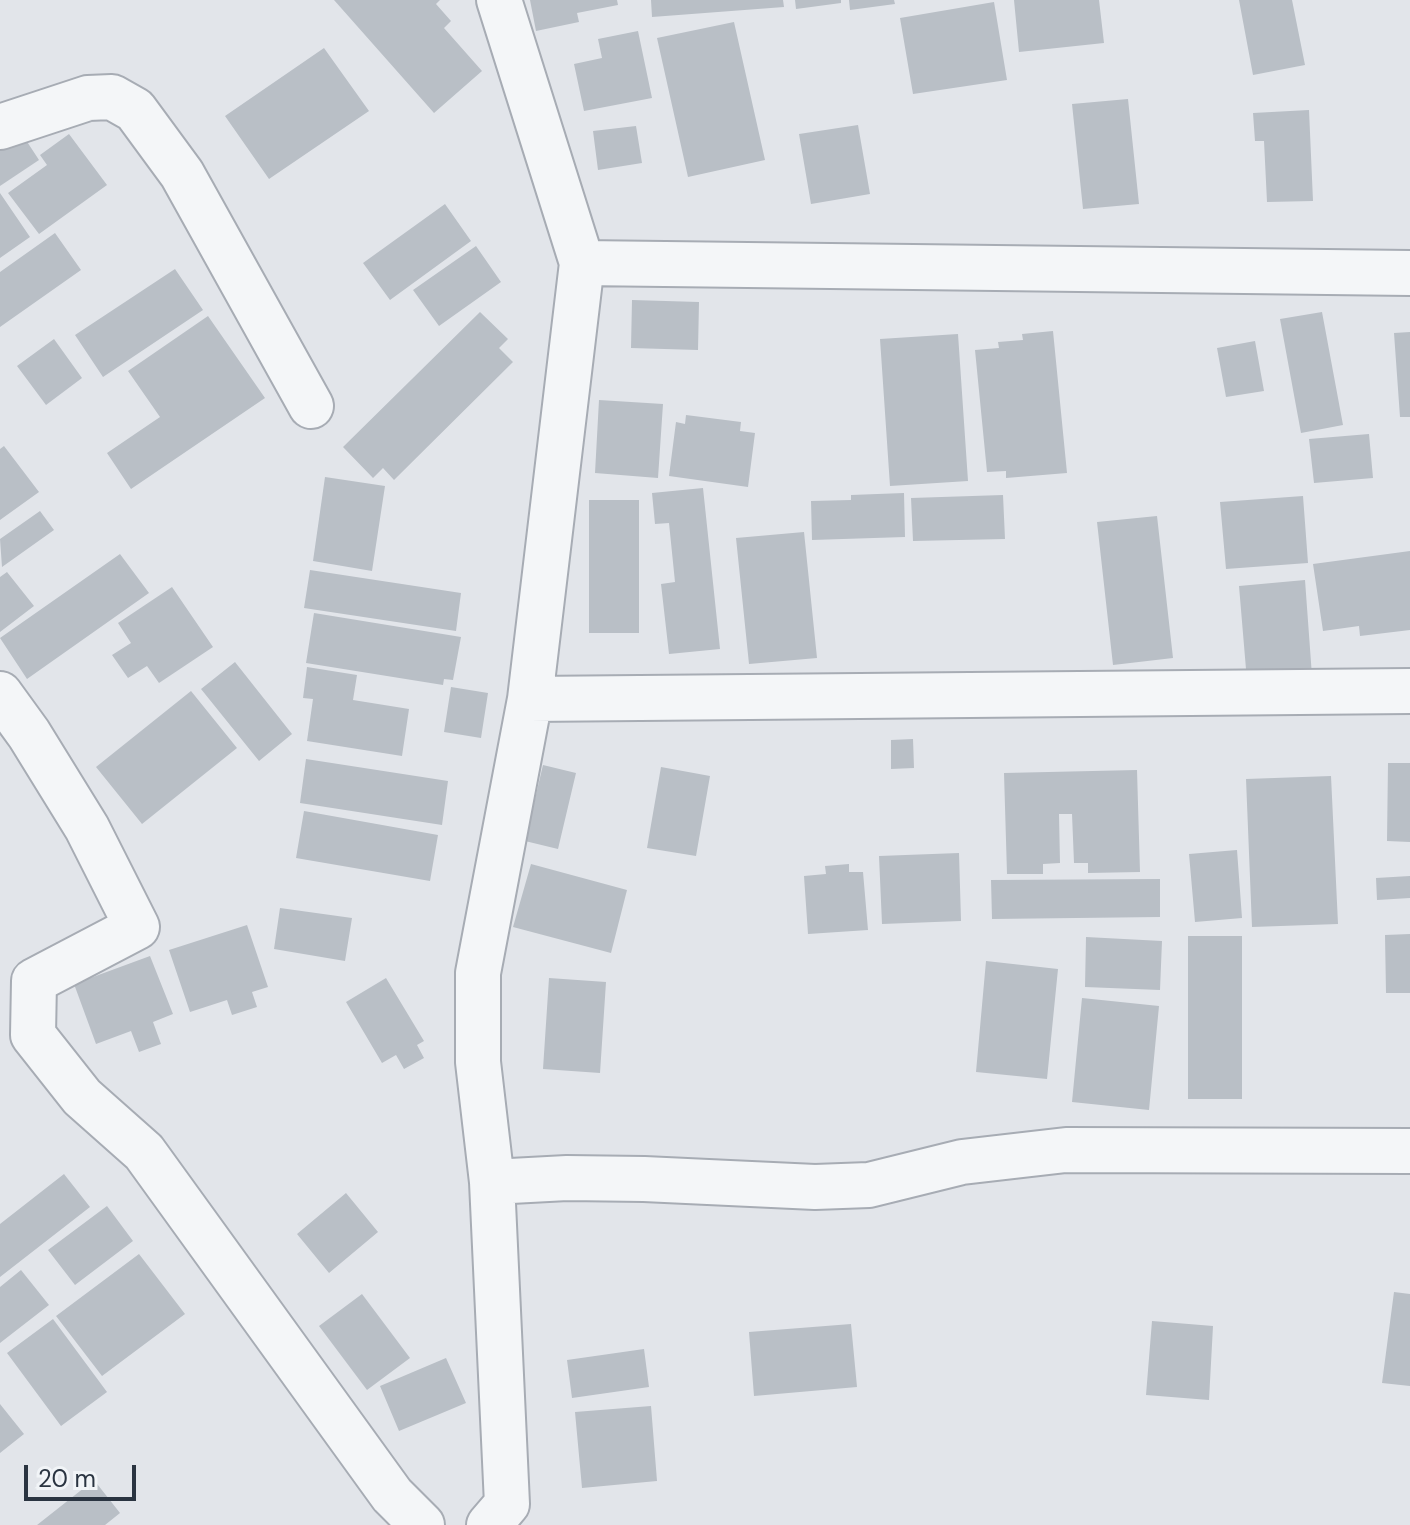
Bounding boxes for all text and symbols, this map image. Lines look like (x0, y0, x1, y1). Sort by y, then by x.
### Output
scale bar (28, 1449, 140, 1499)
text: 20 m (38, 1463, 96, 1494)

